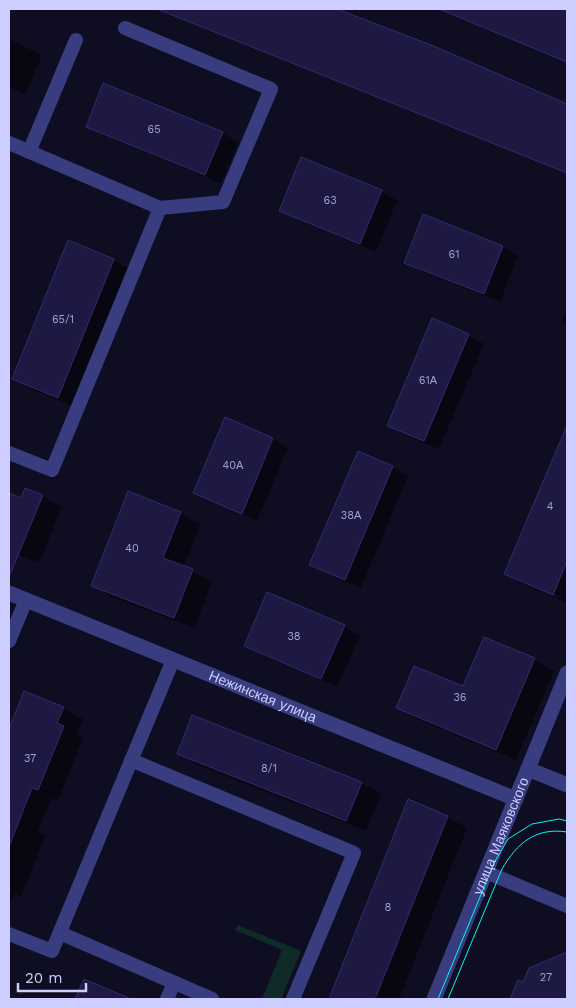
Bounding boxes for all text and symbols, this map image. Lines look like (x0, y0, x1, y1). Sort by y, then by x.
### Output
house number: 65 (147, 123, 161, 136)
house number: 63 (323, 194, 337, 207)
house number: 61 (449, 248, 459, 261)
house number: 65/1 (52, 313, 74, 326)
house number: 61А (419, 374, 438, 387)
house number: 40А (223, 459, 244, 472)
house number: 4 (547, 500, 554, 513)
house number: 38А (341, 509, 362, 522)
house number: 40 (125, 542, 139, 555)
house number: 38 (287, 630, 301, 643)
street label: Нежинская улица (207, 667, 319, 725)
house number: 36 (453, 691, 467, 704)
house number: 37 (24, 752, 36, 765)
house number: 8/1 (261, 762, 277, 775)
street label: улица Маяковского (469, 775, 532, 897)
house number: 8 (385, 901, 392, 914)
scale bar (18, 960, 85, 992)
text: 20 m (25, 969, 63, 987)
house number: 27 (540, 971, 552, 984)

